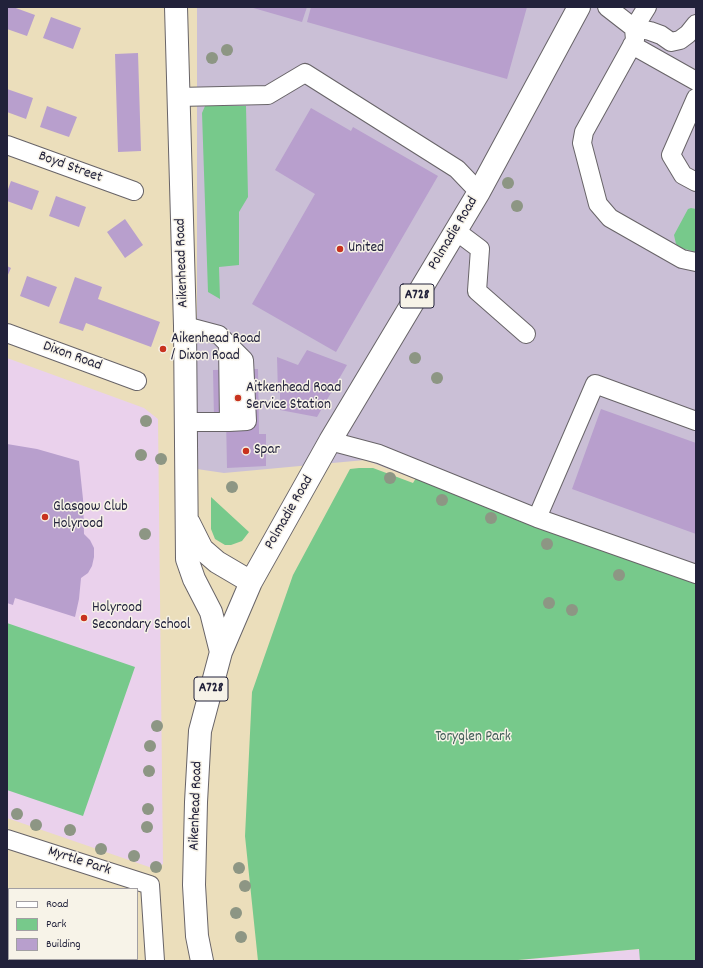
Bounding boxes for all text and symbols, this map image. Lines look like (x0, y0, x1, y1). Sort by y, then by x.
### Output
street label: Boyd Street (36, 148, 104, 188)
street label: Polmadie Road (425, 194, 483, 274)
street label: Aikenhead Road (172, 218, 194, 308)
place label: United (348, 240, 384, 258)
marker: United (335, 244, 345, 254)
road number: A728 (400, 284, 434, 308)
place label: Aikenhead Road / Dixon Road (171, 331, 261, 366)
street label: Dixon Road (40, 338, 104, 376)
marker: Aikenhead Road / Dixon Road (158, 344, 168, 354)
place label: Aitkenhead Road Service Station (246, 380, 341, 415)
marker: Aitkenhead Road Service Station (233, 393, 243, 403)
place label: Spar (254, 442, 280, 460)
marker: Spar (241, 446, 251, 456)
street label: Polmadie Road (262, 473, 318, 553)
place label: Glasgow Club Holyrood (53, 499, 128, 534)
marker: Glasgow Club Holyrood (40, 512, 50, 522)
place label: Holyrood Secondary School (92, 600, 190, 635)
marker: Holyrood Secondary School (79, 613, 89, 623)
road number: A728 (194, 677, 228, 701)
park label: Toryglen Park (435, 729, 511, 747)
street label: Aikenhead Road (186, 761, 208, 851)
street label: Myrtle Park (45, 843, 113, 881)
legend (8, 888, 138, 960)
text: Road (46, 896, 68, 913)
text: Park (46, 916, 66, 933)
text: Building (46, 936, 81, 953)

